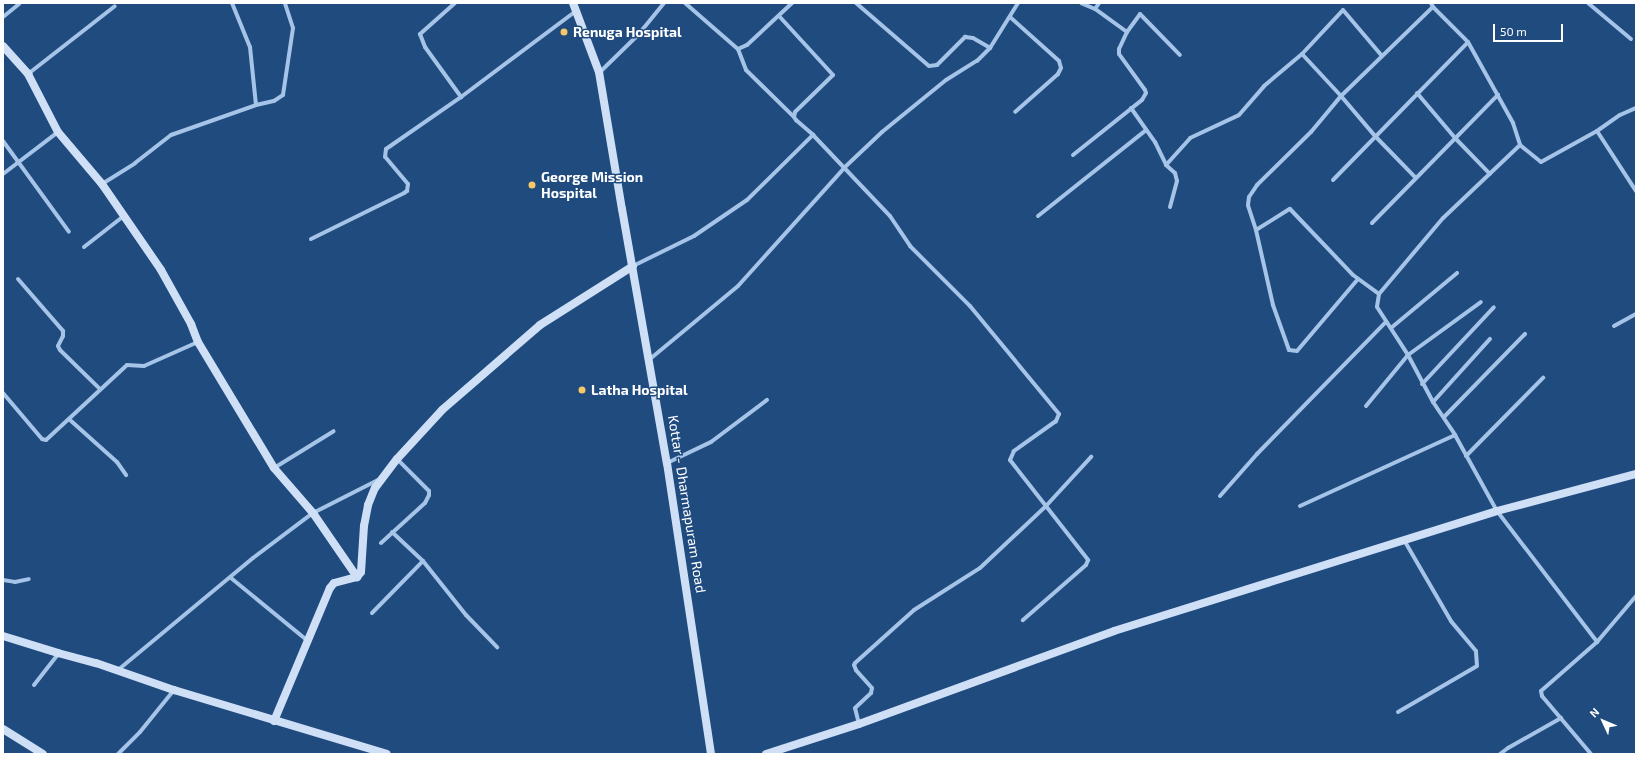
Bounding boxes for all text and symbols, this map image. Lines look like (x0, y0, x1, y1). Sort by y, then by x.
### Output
scale bar (1495, 16, 1565, 42)
place label: Renuga Hospital (573, 24, 682, 40)
text: 50 m (1500, 24, 1527, 38)
marker: Renuga Hospital (558, 26, 570, 38)
place label: George Mission Hospital (541, 169, 643, 202)
marker: George Mission Hospital (526, 179, 538, 191)
place label: Latha Hospital (591, 382, 688, 398)
marker: Latha Hospital (576, 384, 588, 396)
street label: Kottar - Dharmapuram Road (665, 414, 709, 594)
north arrow (1583, 701, 1623, 741)
text: N (1587, 705, 1601, 720)

